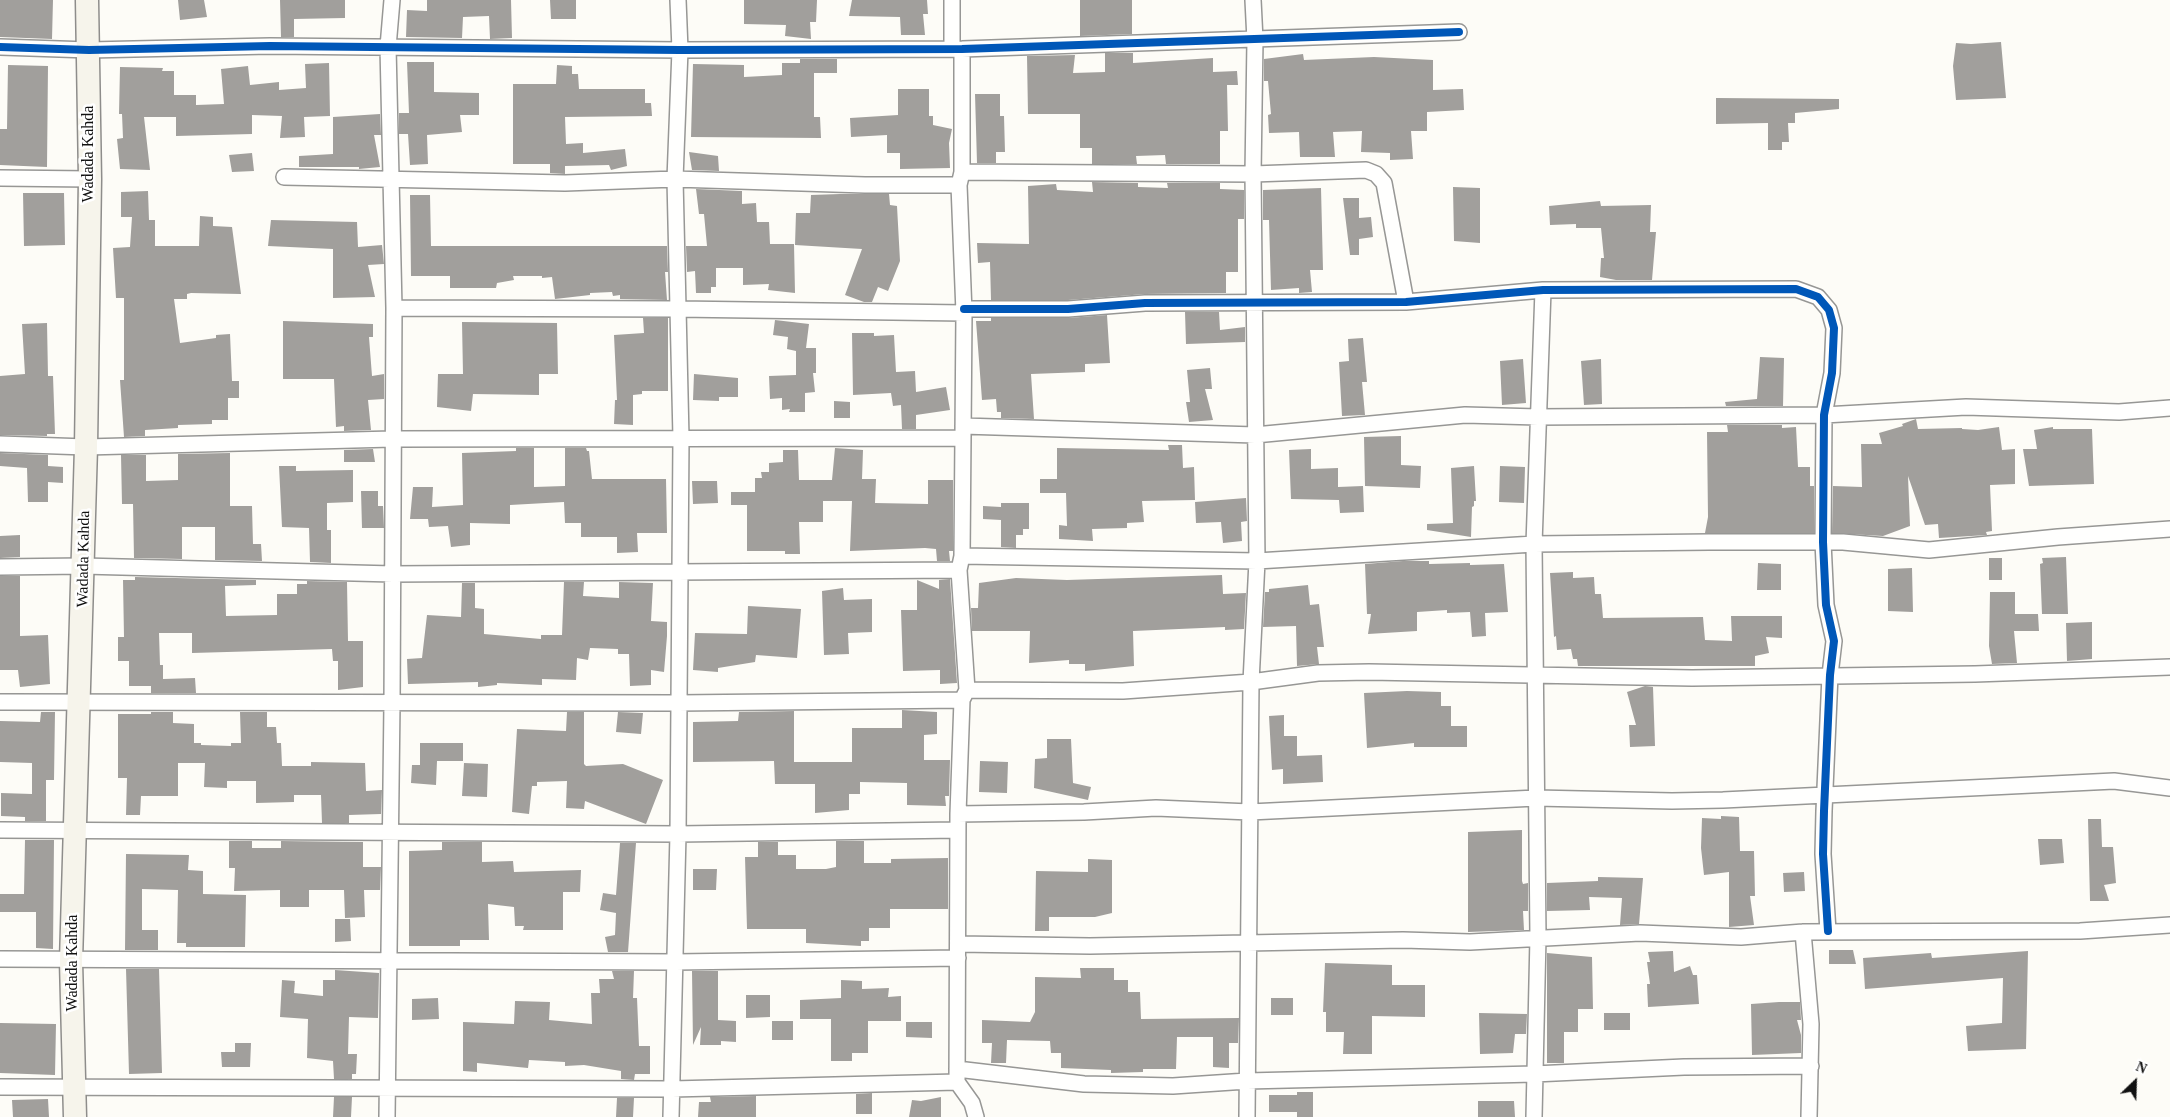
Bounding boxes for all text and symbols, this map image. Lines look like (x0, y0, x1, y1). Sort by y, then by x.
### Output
street label: Wadada Kahda (79, 106, 99, 202)
street label: Wadada Kahda (74, 510, 94, 608)
street label: Wadada Kahda (63, 915, 83, 1011)
north arrow (2110, 1057, 2160, 1107)
text: N (2134, 1059, 2149, 1077)

